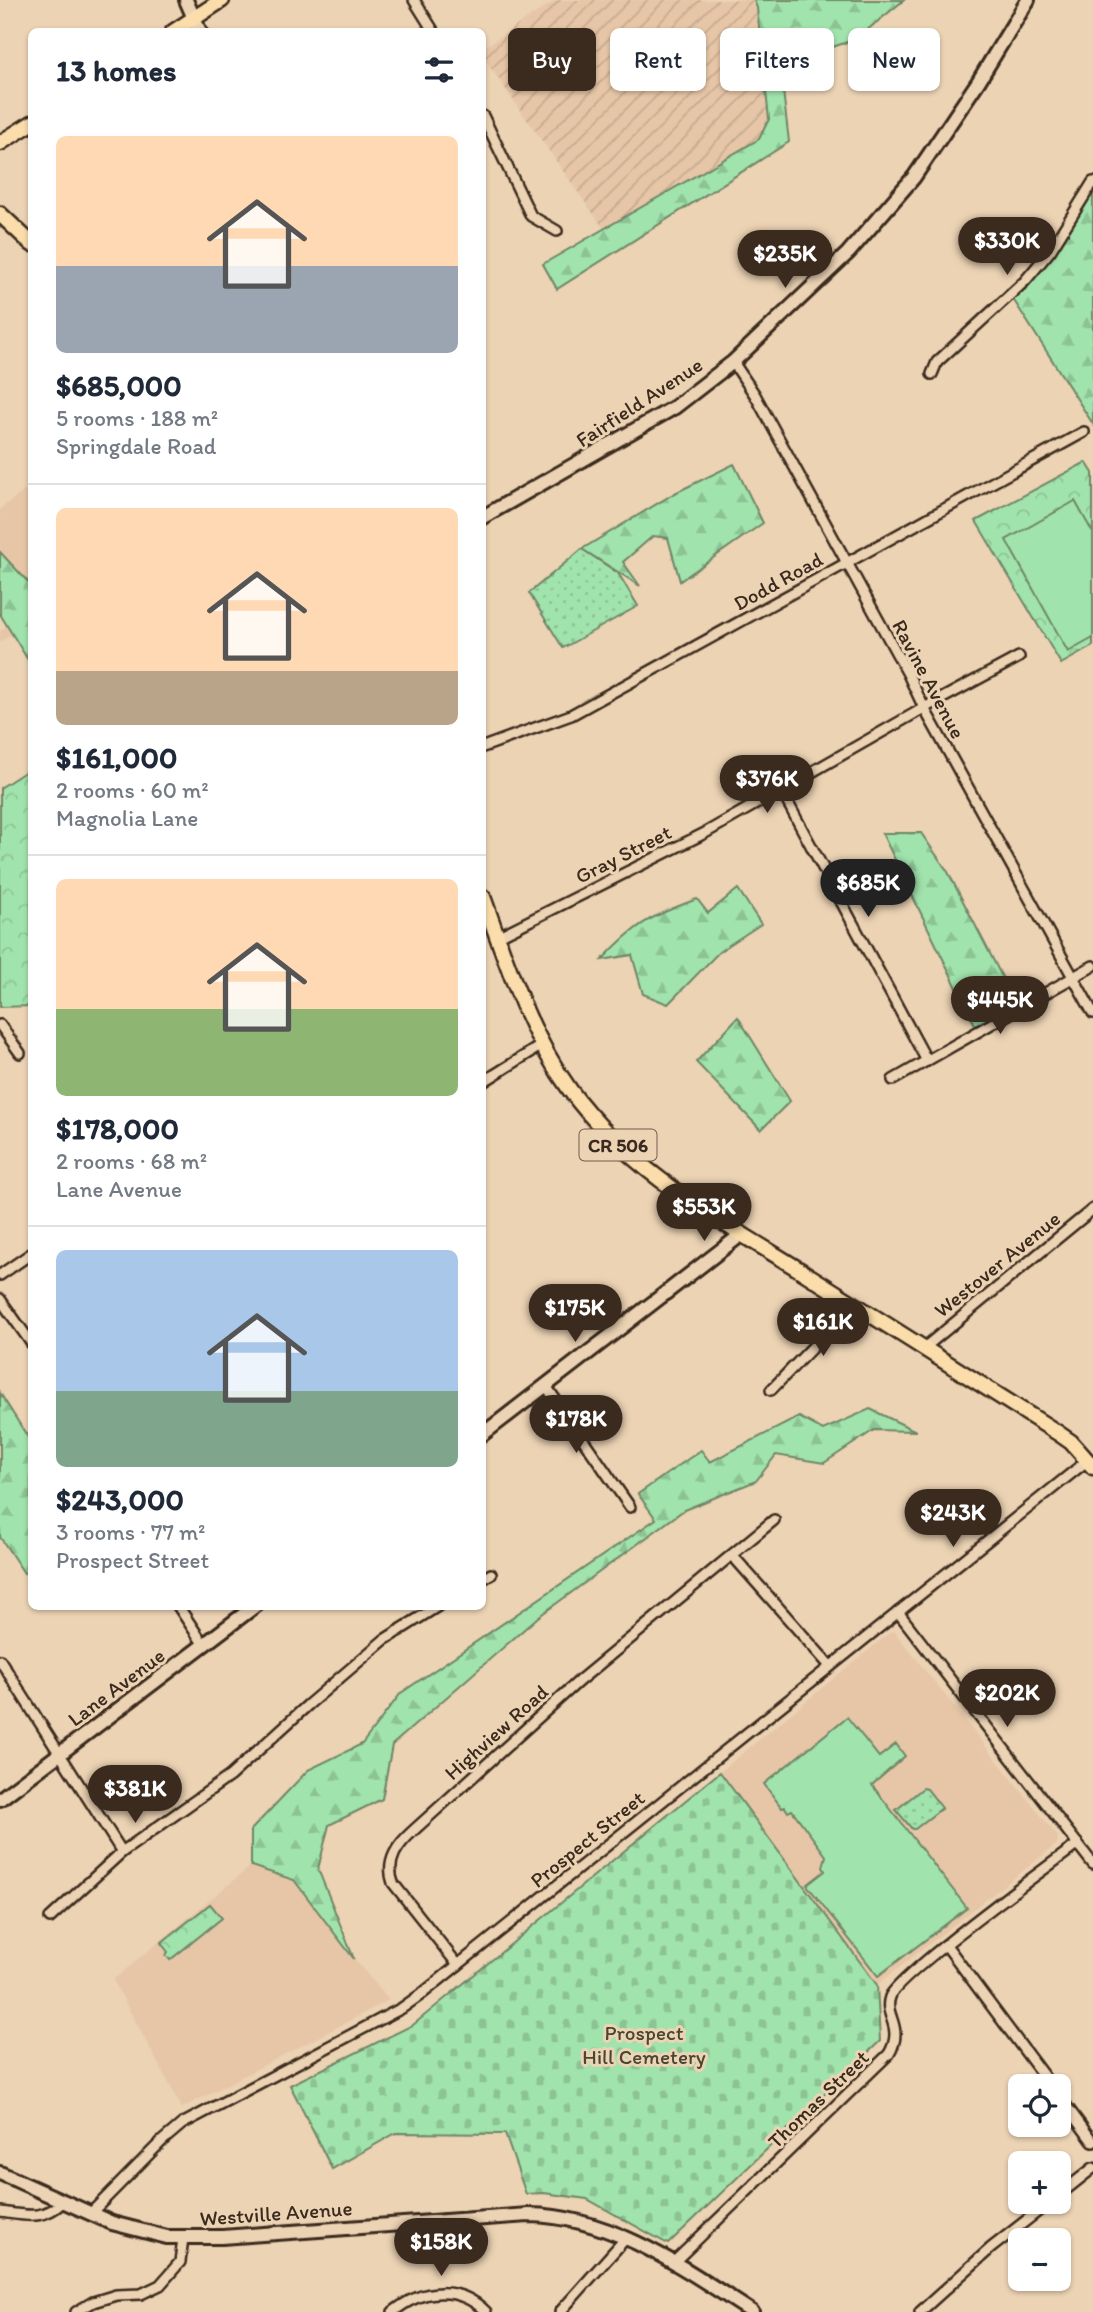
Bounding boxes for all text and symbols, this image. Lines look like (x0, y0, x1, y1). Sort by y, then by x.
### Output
chip: Buy (508, 28, 596, 91)
chip: Rent (610, 28, 706, 91)
chip: Filters (720, 28, 834, 91)
chip: New (848, 28, 940, 91)
icon: filters (420, 51, 458, 89)
text: 13 homes (56, 52, 176, 89)
icon: home (194, 181, 320, 307)
pin: $330K (958, 218, 1056, 277)
text: $330K (974, 226, 1040, 254)
pin: $235K (736, 230, 834, 290)
text: $235K (753, 239, 817, 267)
street label: Fairfield Avenue (571, 352, 707, 452)
text: $685,000 (56, 367, 182, 404)
text: 5 rooms · 188 m² (56, 404, 218, 432)
text: Springdale Road (56, 432, 216, 460)
street label: Dodd Road (729, 546, 828, 616)
icon: home (194, 553, 320, 679)
street label: Ravine Avenue (887, 615, 971, 743)
text: $161,000 (56, 739, 177, 776)
pin: $376K (718, 756, 816, 815)
text: $376K (736, 764, 798, 792)
text: 2 rooms · 60 m² (56, 776, 209, 804)
text: Magnolia Lane (56, 804, 198, 832)
street label: Gray Street (571, 819, 675, 889)
pin: $685K (819, 860, 917, 919)
text: $685K (836, 868, 900, 896)
icon: home (194, 924, 320, 1050)
pin: $445K (951, 976, 1049, 1036)
text: $445K (967, 985, 1033, 1013)
text: $178,000 (56, 1110, 179, 1147)
road number: CR 506 (580, 1130, 656, 1161)
text: 2 rooms · 68 m² (56, 1147, 207, 1175)
text: Lane Avenue (56, 1175, 182, 1203)
pin: $553K (655, 1184, 753, 1243)
text: $553K (672, 1192, 736, 1220)
street label: Westover Avenue (929, 1206, 1065, 1322)
pin: $175K (526, 1284, 624, 1344)
text: $175K (545, 1293, 605, 1321)
icon: home (194, 1295, 320, 1421)
pin: $161K (774, 1298, 872, 1358)
text: $161K (793, 1307, 853, 1335)
pin: $178K (527, 1396, 625, 1455)
text: $178K (545, 1404, 607, 1432)
text: $243,000 (56, 1481, 184, 1518)
pin: $243K (904, 1490, 1002, 1549)
text: $243K (921, 1498, 985, 1526)
text: 3 rooms · 77 m² (56, 1518, 206, 1546)
text: Prospect Street (56, 1546, 209, 1574)
street label: Lane Avenue (63, 1642, 169, 1732)
pin: $202K (958, 1670, 1056, 1729)
text: $202K (975, 1678, 1039, 1706)
street label: Highview Road (439, 1679, 553, 1785)
pin: $381K (86, 1766, 184, 1825)
text: $381K (104, 1774, 166, 1802)
street label: Prospect Street (525, 1785, 649, 1893)
park label: Prospect Hill Cemetery (582, 2020, 706, 2069)
street label: Thomas Street (762, 2044, 874, 2153)
map controls (1008, 2074, 1071, 2291)
button: locate (1008, 2074, 1071, 2137)
button: + (1008, 2151, 1071, 2214)
street label: Westville Avenue (199, 2195, 353, 2231)
pin: $158K (392, 2218, 490, 2278)
text: $158K (410, 2227, 472, 2255)
button: − (1008, 2228, 1071, 2291)

